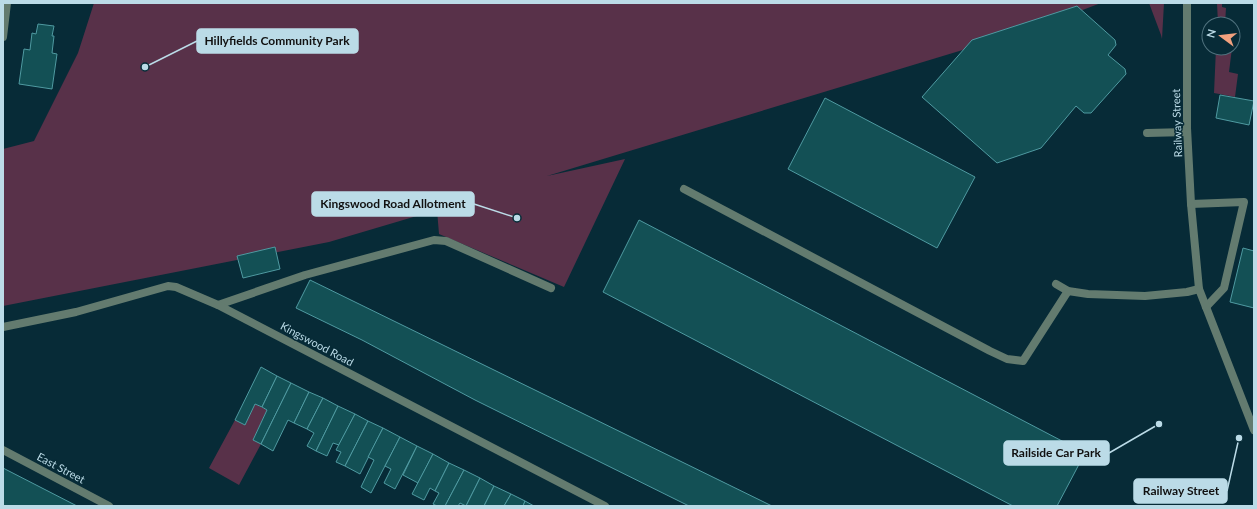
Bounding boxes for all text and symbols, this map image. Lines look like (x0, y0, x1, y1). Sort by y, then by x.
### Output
north arrow (1201, 16, 1241, 56)
text: N (1203, 28, 1218, 39)
callout: Hillyfields Community Park (197, 29, 358, 53)
text: Hillyfields Community Park (204, 33, 350, 48)
street label: Railway Street (1169, 88, 1184, 158)
callout: Kingswood Road Allotment (312, 192, 474, 216)
text: Kingswood Road Allotment (320, 196, 466, 211)
street label: Kingswood Road (278, 319, 356, 368)
callout: Railside Car Park (1004, 441, 1109, 465)
text: Railside Car Park (1011, 445, 1101, 460)
street label: East Street (35, 450, 87, 486)
callout: Railway Street (1134, 479, 1227, 503)
text: Railway Street (1143, 483, 1220, 498)

